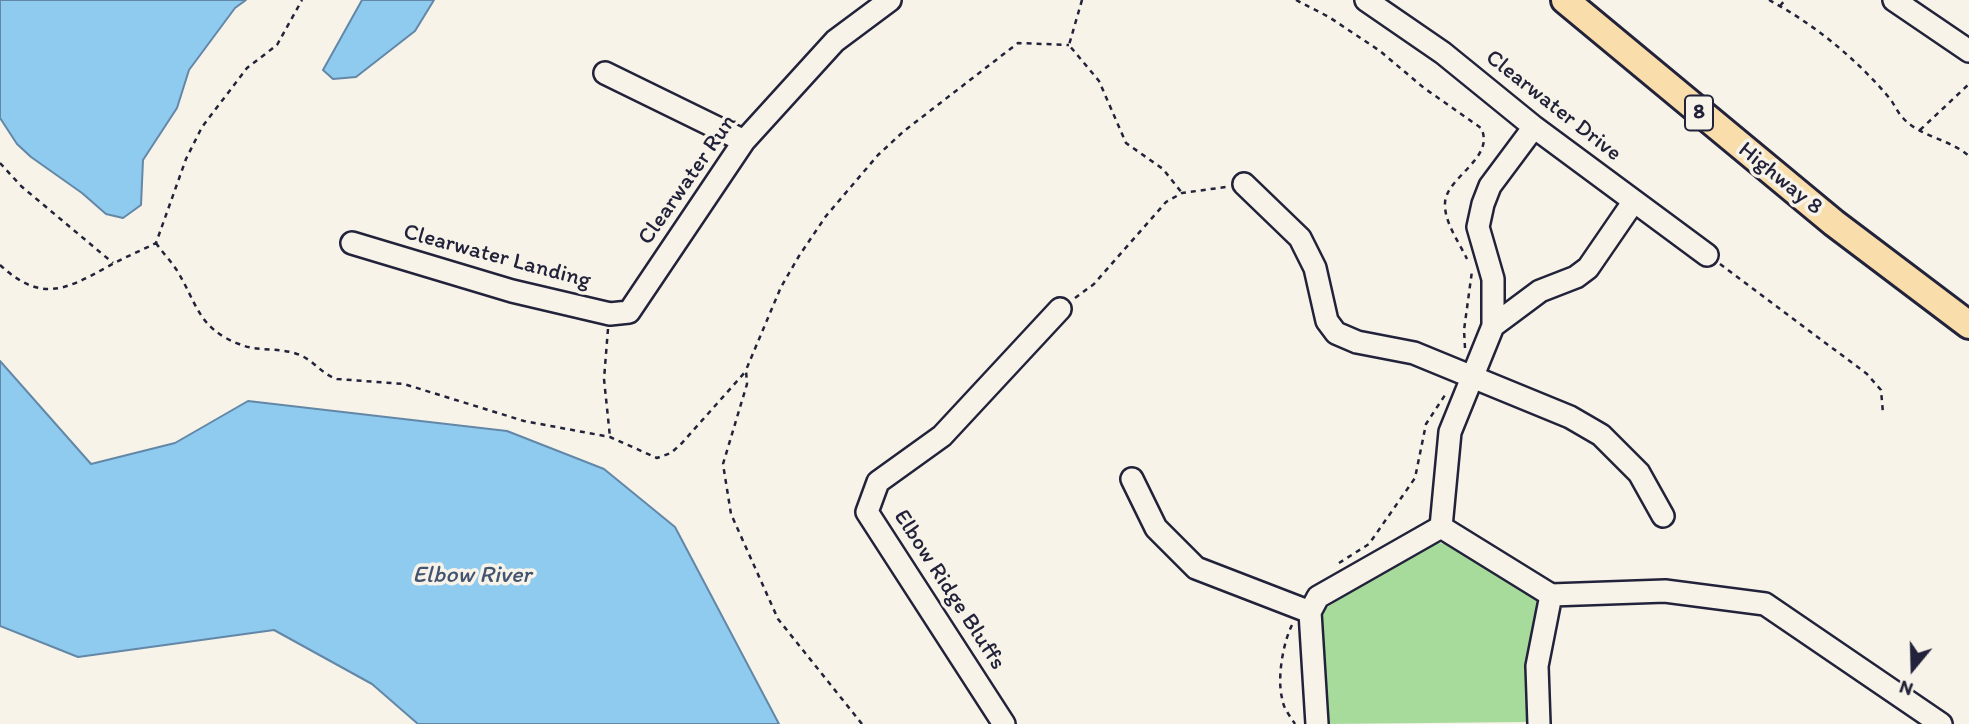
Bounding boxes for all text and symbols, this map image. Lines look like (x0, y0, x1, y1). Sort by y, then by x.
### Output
street label: Clearwater Drive (1479, 44, 1627, 168)
road number: 8 (1685, 96, 1713, 130)
street label: Clearwater Run (633, 109, 743, 251)
street label: Highway 8 (1732, 137, 1828, 221)
street label: Clearwater Landing (400, 219, 594, 295)
street label: Elbow Ridge Bluffs (887, 505, 1011, 675)
water label: Elbow River (413, 562, 531, 590)
north arrow (1878, 633, 1948, 703)
text: N (1896, 675, 1916, 701)

